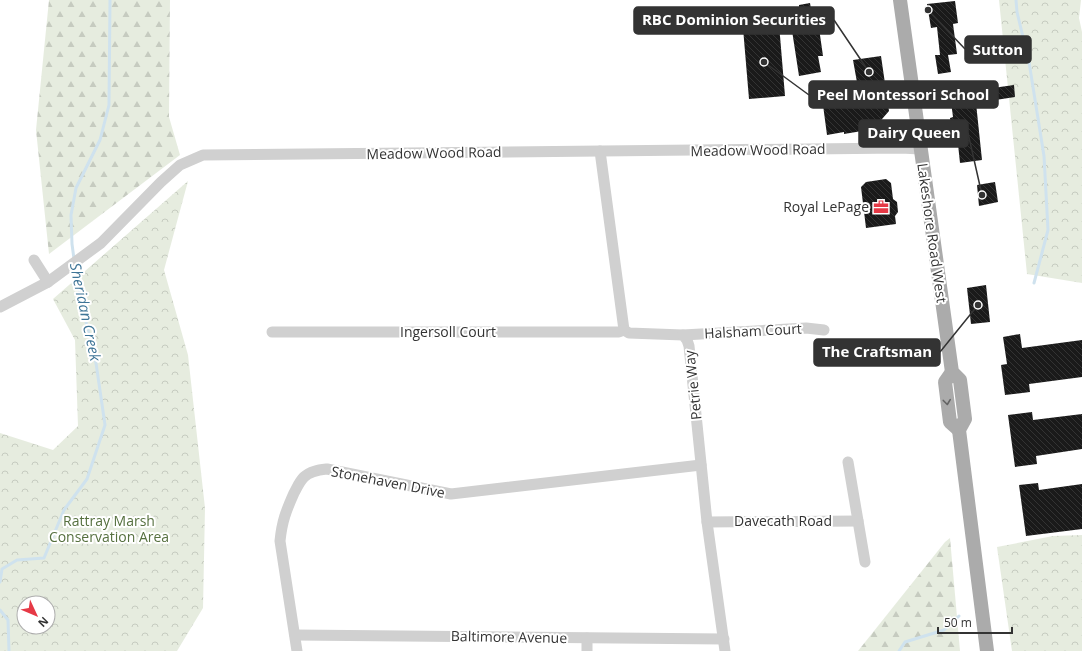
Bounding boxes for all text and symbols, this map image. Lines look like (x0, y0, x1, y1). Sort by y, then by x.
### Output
callout: RBC Dominion Securities (634, 7, 834, 34)
text: RBC Dominion Securities (642, 9, 826, 29)
callout: Sutton (965, 36, 1031, 63)
text: Sutton (973, 39, 1023, 59)
callout: Peel Montessori School (809, 81, 998, 108)
text: Peel Montessori School (817, 84, 989, 104)
callout: Dairy Queen (859, 120, 968, 147)
text: Dairy Queen (867, 122, 961, 142)
street label: Meadow Wood Road (690, 139, 826, 160)
street label: Meadow Wood Road (366, 142, 502, 163)
street label: Lakeshore Road West (913, 162, 952, 304)
place label: Royal LePage (783, 197, 869, 216)
office icon: Royal LePage (872, 198, 890, 216)
water label: Sheridan Creek (66, 261, 106, 363)
street label: Halsham Court (704, 318, 802, 343)
street label: Ingersoll Court (400, 322, 496, 341)
callout: The Craftsman (814, 339, 940, 366)
text: The Craftsman (822, 341, 932, 361)
street label: Petrie Way (679, 348, 706, 421)
one-way arrow (942, 399, 951, 405)
street label: Stonehaven Drive (330, 461, 447, 502)
park label: Rattray Marsh Conservation Area (49, 511, 169, 546)
street label: Davecath Road (734, 511, 832, 530)
north arrow (16, 595, 56, 635)
scale bar (938, 609, 1012, 635)
text: N (35, 614, 52, 631)
text: 50 m (944, 614, 972, 631)
street label: Baltimore Avenue (451, 626, 567, 647)

